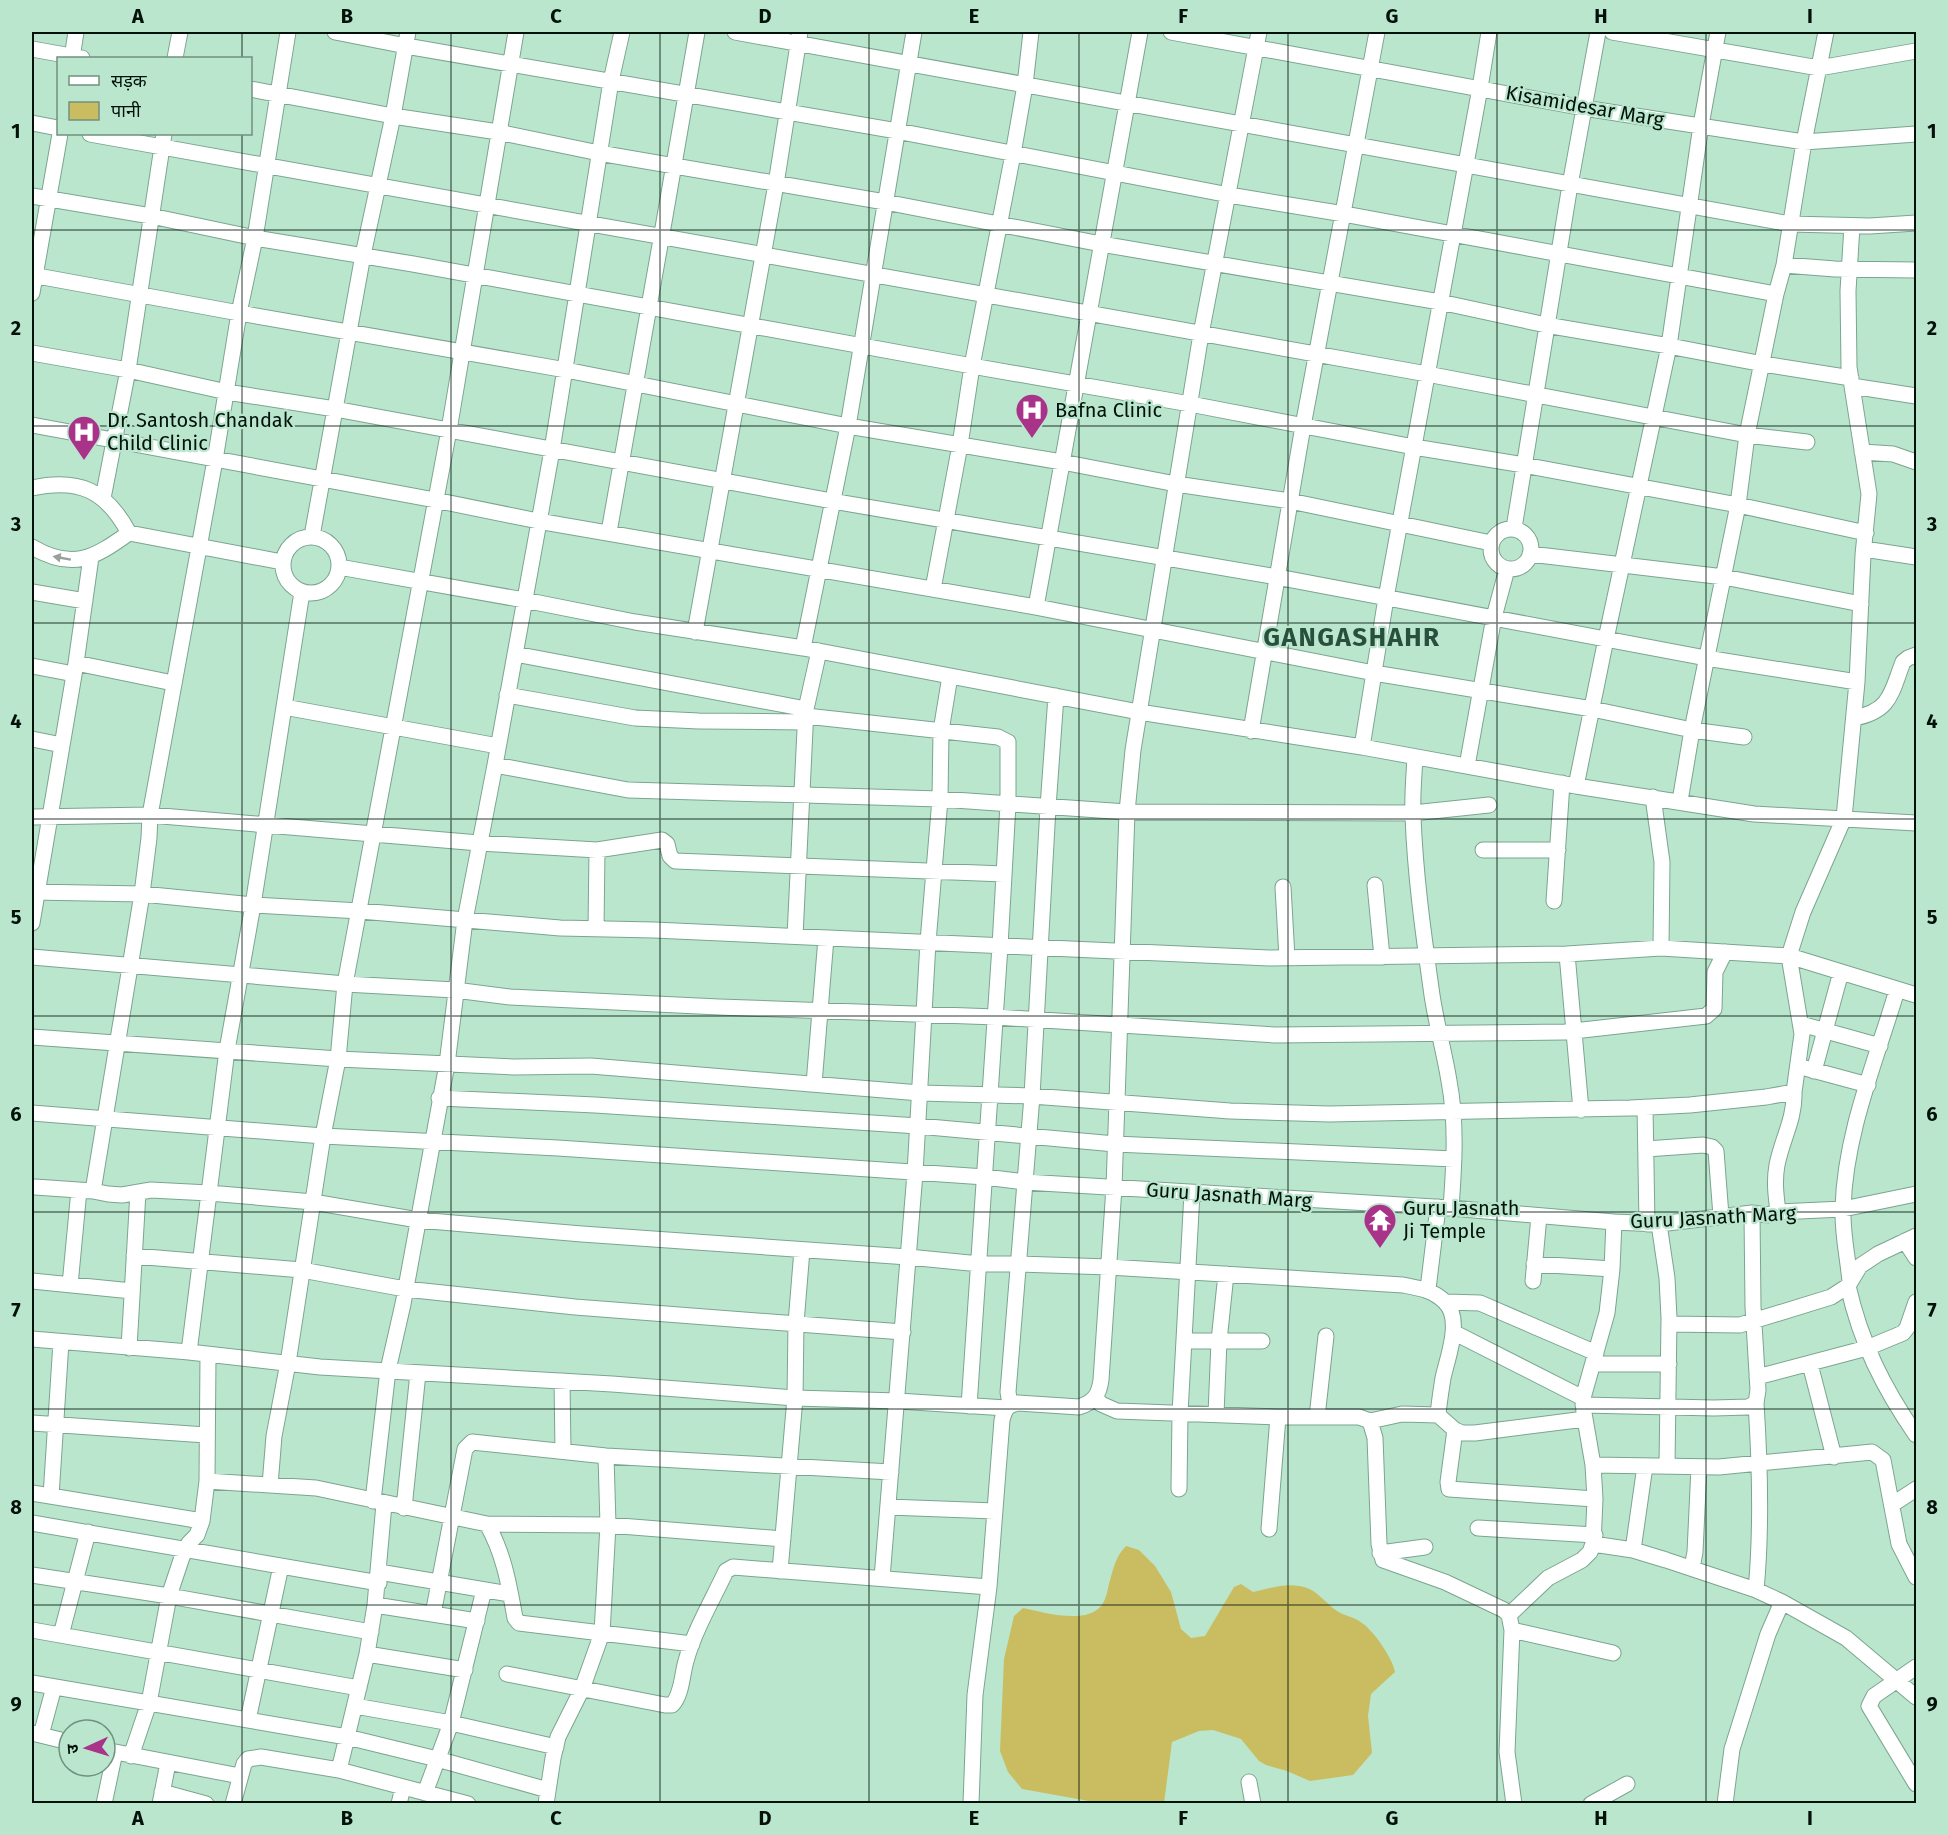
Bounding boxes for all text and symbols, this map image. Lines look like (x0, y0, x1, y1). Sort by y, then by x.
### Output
text: A (131, 4, 145, 28)
text: B (341, 4, 353, 28)
text: C (550, 4, 562, 28)
text: D (758, 4, 772, 28)
text: E (969, 4, 979, 28)
text: F (1178, 4, 1188, 28)
text: G (1386, 4, 1398, 28)
text: H (1594, 4, 1608, 28)
text: I (1807, 4, 1813, 28)
legend (57, 57, 252, 135)
text: सड़क (111, 70, 148, 92)
street label: Kisamidesar Marg (1504, 80, 1667, 132)
text: पानी (111, 100, 141, 122)
text: 1 (11, 119, 21, 143)
text: 1 (1927, 119, 1937, 143)
text: 2 (11, 316, 21, 340)
text: 2 (1927, 316, 1937, 340)
hospital icon: Bafna Clinic (1014, 392, 1050, 439)
place label: Bafna Clinic (1055, 398, 1162, 422)
place label: Dr. Santosh Chandak Child Clinic (107, 408, 294, 455)
hospital icon: Dr. Santosh Chandak Child Clinic (66, 414, 102, 461)
text: 3 (10, 512, 21, 536)
text: 3 (1926, 512, 1937, 536)
one-way arrow (52, 554, 71, 563)
district label: GANGASHAHR (1263, 622, 1441, 653)
text: 4 (10, 709, 22, 733)
text: 4 (1926, 709, 1938, 733)
text: 5 (11, 905, 22, 929)
text: 5 (1927, 905, 1938, 929)
text: 6 (10, 1102, 22, 1126)
text: 6 (1926, 1102, 1938, 1126)
street label: Guru Jasnath Marg (1145, 1177, 1313, 1213)
place label: Guru Jasnath Ji Temple (1403, 1196, 1520, 1243)
street label: Guru Jasnath Marg (1629, 1201, 1797, 1233)
temple icon: Guru Jasnath Ji Temple (1362, 1202, 1398, 1249)
text: 7 (11, 1298, 21, 1322)
text: 7 (1927, 1298, 1937, 1322)
text: 8 (10, 1495, 22, 1519)
text: 8 (1926, 1495, 1938, 1519)
text: 9 (10, 1692, 22, 1716)
text: 9 (1926, 1692, 1938, 1716)
north arrow (57, 1718, 117, 1778)
text: उ (63, 1743, 82, 1754)
text: A (131, 1806, 145, 1830)
text: B (341, 1806, 353, 1830)
text: C (550, 1806, 562, 1830)
text: D (758, 1806, 772, 1830)
text: E (969, 1806, 979, 1830)
text: F (1178, 1806, 1188, 1830)
text: G (1386, 1806, 1398, 1830)
text: H (1594, 1806, 1608, 1830)
text: I (1807, 1806, 1813, 1830)

